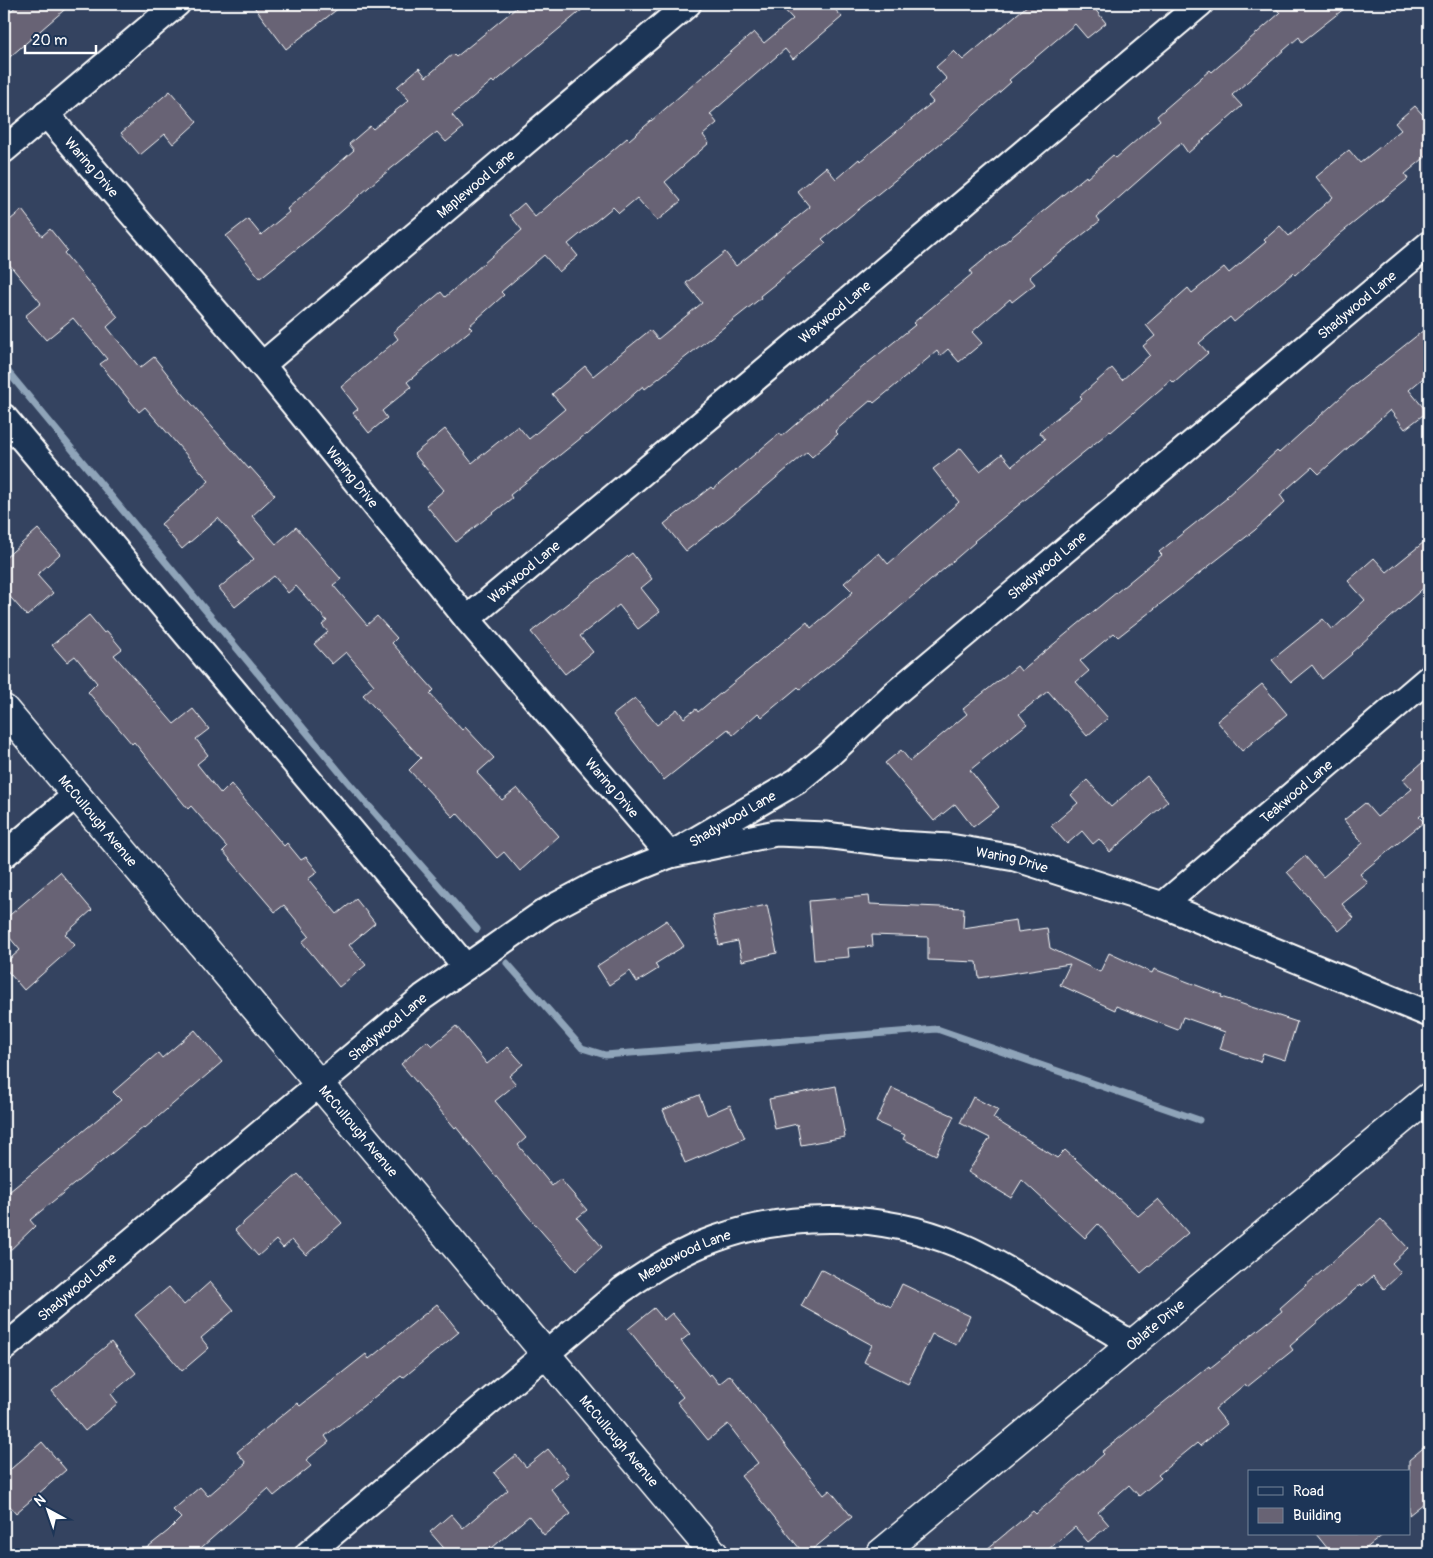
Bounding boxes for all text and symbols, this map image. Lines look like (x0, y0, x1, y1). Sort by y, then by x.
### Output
scale bar (25, 22, 96, 54)
text: 20 m (32, 31, 67, 50)
street label: Waring Drive (61, 134, 122, 201)
street label: Maplewood Lane (434, 147, 518, 222)
street label: Shadywood Lane (1314, 267, 1400, 343)
street label: Waxwood Lane (795, 277, 874, 347)
street label: Waring Drive (322, 443, 382, 511)
street label: Shadywood Lane (1004, 528, 1090, 604)
street label: Waxwood Lane (485, 537, 564, 607)
street label: Waring Drive (581, 754, 642, 822)
street label: Teakwood Lane (1257, 756, 1336, 827)
street label: McCullough Avenue (54, 772, 141, 870)
street label: Shadywood Lane (686, 787, 779, 851)
street label: Waring Drive (974, 844, 1050, 877)
street label: Shadywood Lane (345, 989, 430, 1065)
street label: McCullough Avenue (315, 1082, 401, 1180)
street label: Meadowood Lane (635, 1226, 733, 1286)
street label: Shadywood Lane (34, 1250, 120, 1325)
street label: Oblate Drive (1123, 1296, 1188, 1355)
street label: McCullough Avenue (575, 1392, 662, 1490)
legend (1248, 1470, 1410, 1536)
text: Road (1293, 1482, 1324, 1501)
north arrow (22, 1486, 72, 1536)
text: N (31, 1491, 49, 1510)
text: Building (1293, 1506, 1341, 1525)

